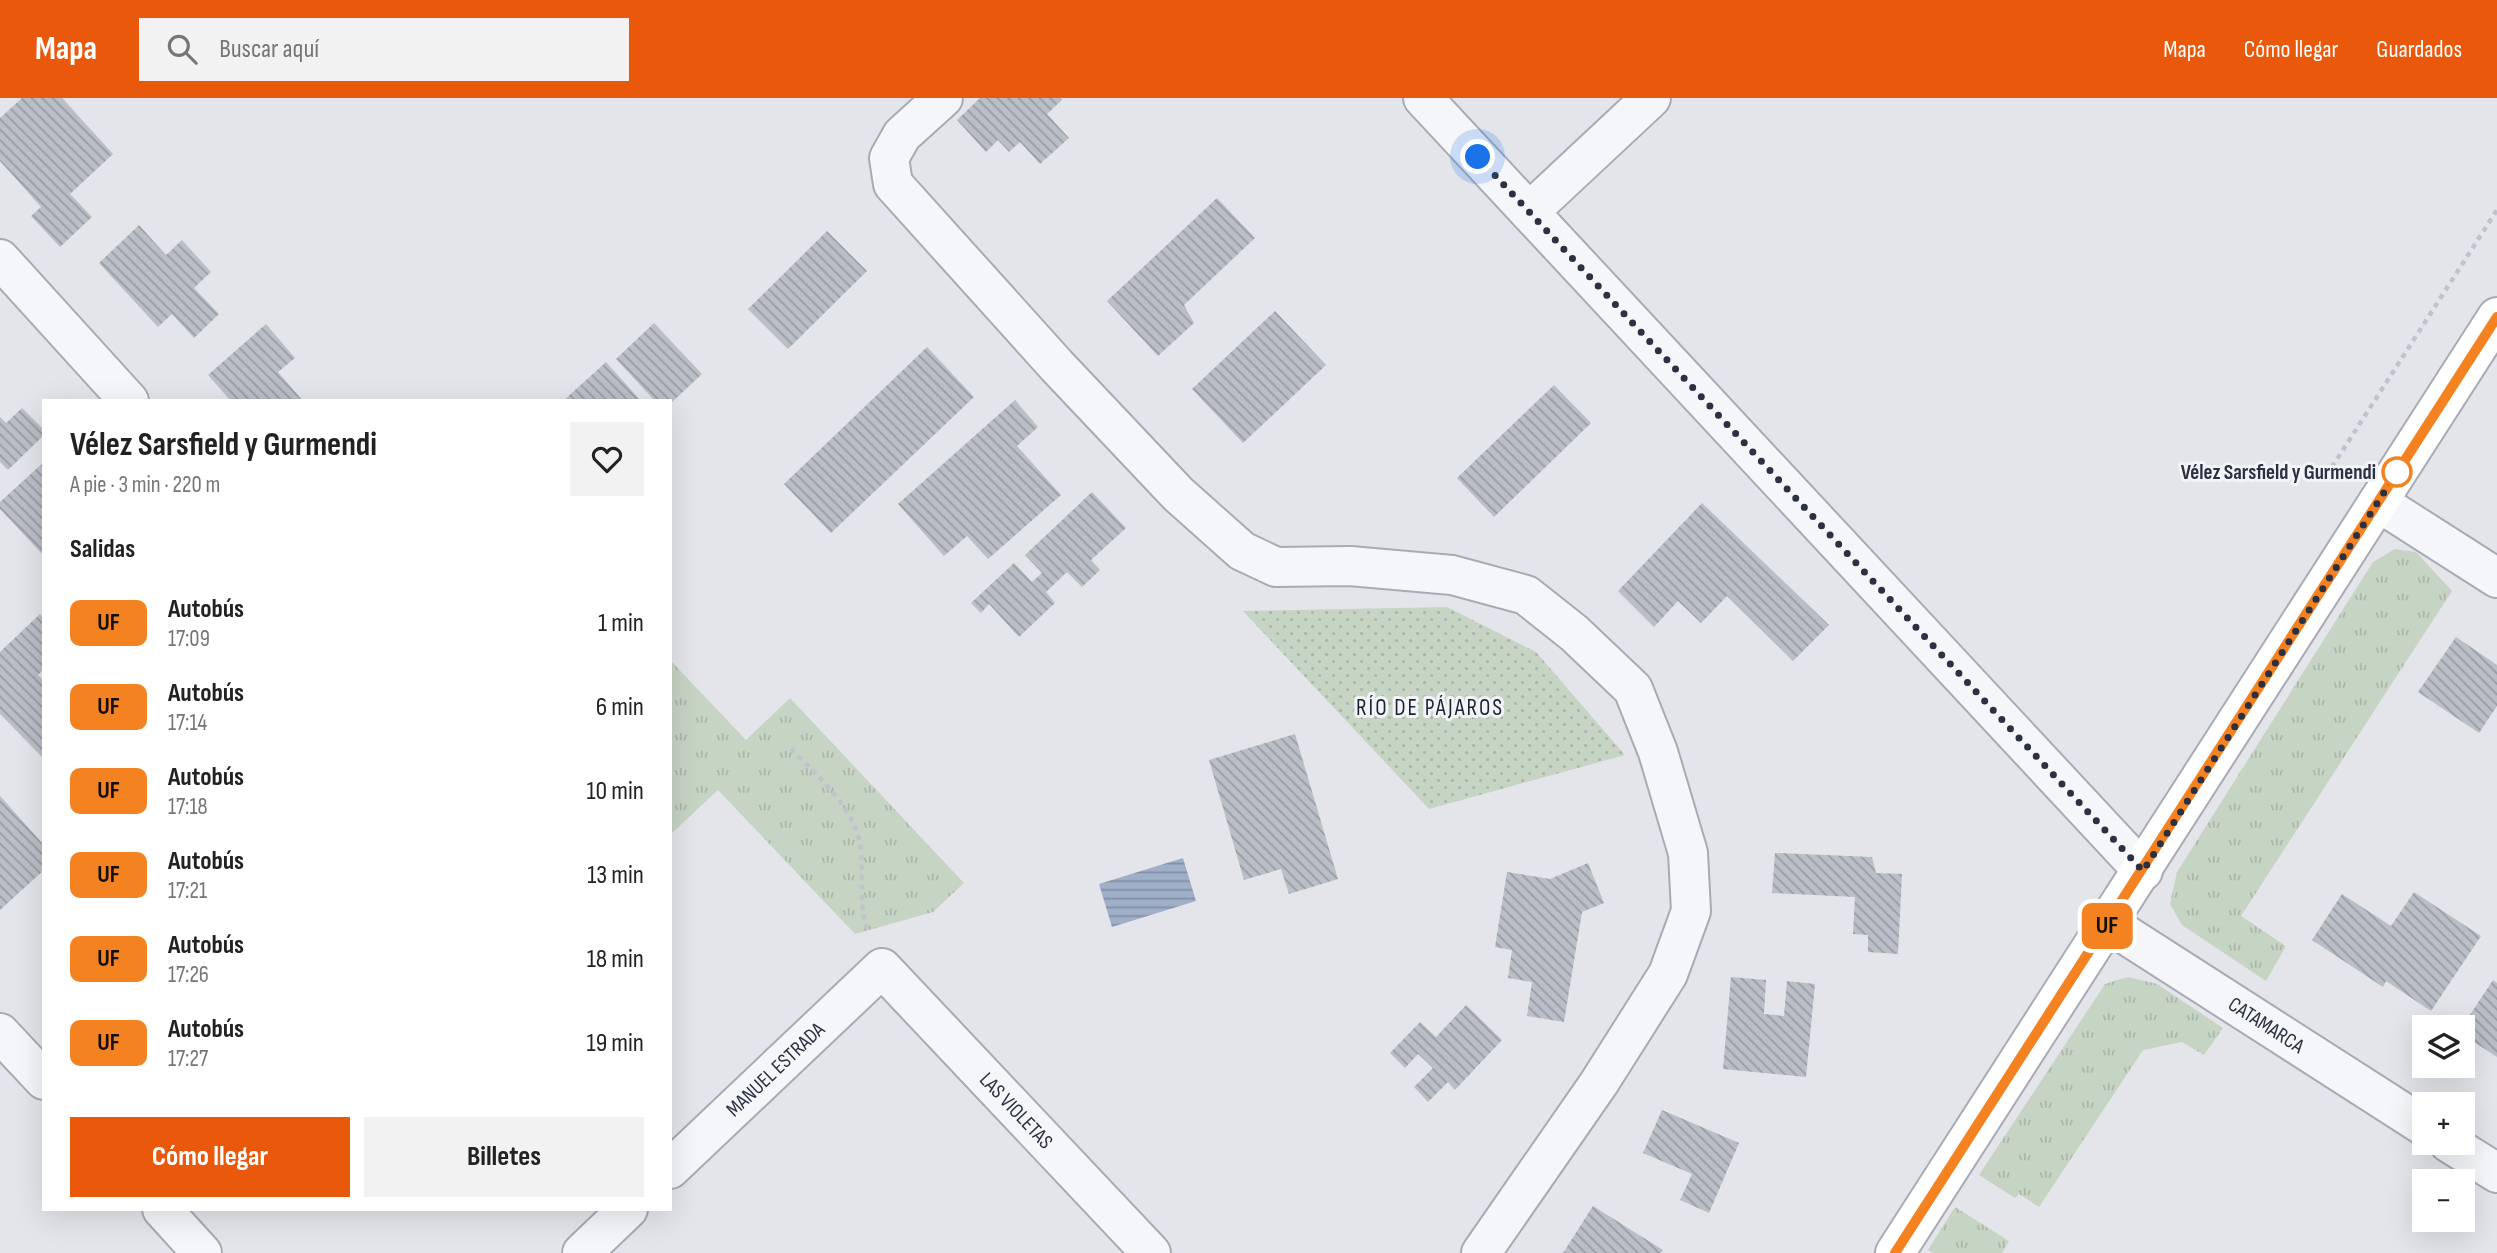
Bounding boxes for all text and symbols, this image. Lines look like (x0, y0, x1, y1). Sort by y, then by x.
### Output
search box (139, 18, 629, 81)
text: Mapa (35, 29, 97, 69)
icon: search (163, 30, 201, 68)
text: Buscar aquí (219, 34, 319, 65)
text: Mapa (2163, 35, 2206, 64)
text: Cómo llegar (2244, 35, 2338, 64)
text: Guardados (2376, 35, 2462, 64)
your location (1460, 139, 1495, 174)
button: heart (570, 422, 644, 496)
text: Vélez Sarsfield y Gurmendi (70, 425, 377, 465)
marker: Vélez Sarsfield y Gurmendi (2382, 457, 2412, 487)
place label: Vélez Sarsfield y Gurmendi (2181, 460, 2376, 485)
text: A pie · 3 min · 220 m (70, 471, 220, 499)
text: Salidas (70, 534, 135, 565)
text: Autobús (168, 594, 244, 625)
text: UF (97, 608, 120, 637)
text: 1 min (598, 608, 644, 639)
text: 17:09 (168, 625, 210, 653)
text: Autobús (168, 678, 244, 709)
text: UF (97, 692, 120, 721)
text: 6 min (596, 692, 644, 723)
district label: RÍO DE PÁJAROS (1356, 694, 1504, 722)
text: 17:14 (168, 709, 207, 737)
text: Autobús (168, 762, 244, 793)
text: UF (97, 776, 120, 805)
text: 10 min (587, 776, 644, 807)
text: 17:18 (168, 793, 208, 821)
text: Autobús (168, 846, 244, 877)
text: UF (97, 860, 120, 889)
text: 13 min (587, 860, 644, 891)
text: 17:21 (168, 877, 207, 905)
line badge: UF (2076, 903, 2138, 949)
text: UF (2096, 911, 2118, 940)
text: Autobús (168, 930, 244, 961)
text: UF (97, 944, 120, 973)
text: 18 min (587, 944, 644, 975)
text: 17:26 (168, 961, 209, 989)
street label: CATAMARCA (2224, 991, 2310, 1059)
text: Autobús (168, 1014, 244, 1045)
map controls (2412, 1015, 2475, 1232)
button: layers (2412, 1015, 2475, 1078)
street label: MANUEL ESTRADA (721, 1016, 830, 1122)
text: UF (97, 1028, 120, 1057)
text: 19 min (587, 1028, 644, 1059)
text: 17:27 (168, 1045, 208, 1073)
street label: LAS VIOLETAS (975, 1067, 1058, 1154)
button: + (2412, 1092, 2475, 1155)
button: Cómo llegar (70, 1117, 350, 1197)
button: Billetes (364, 1117, 644, 1197)
button: − (2412, 1169, 2475, 1232)

